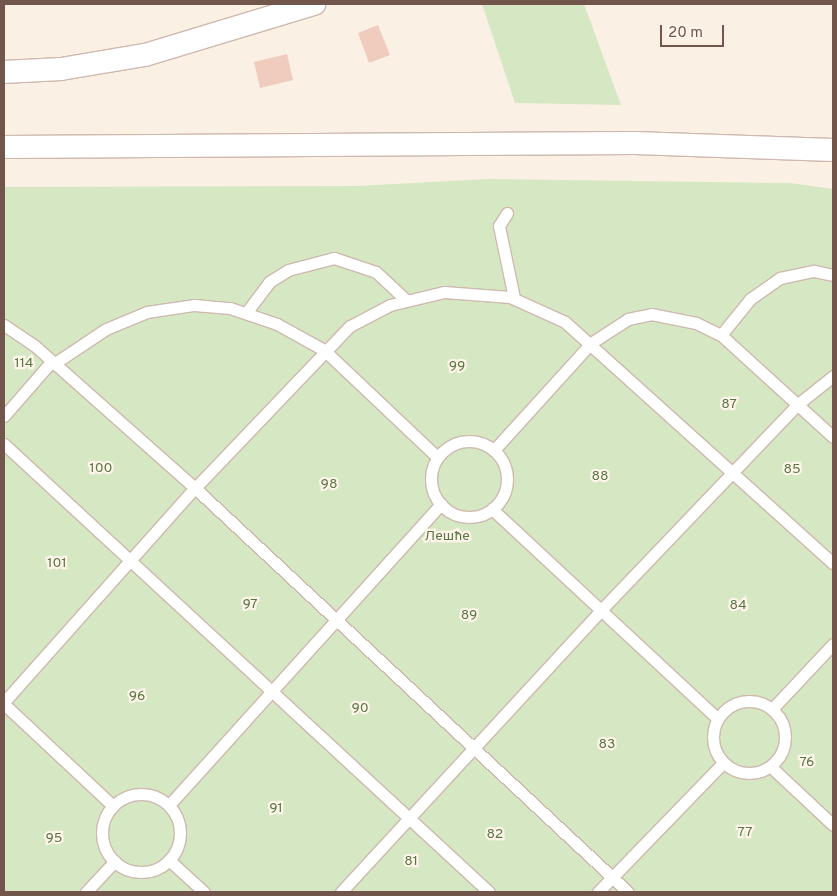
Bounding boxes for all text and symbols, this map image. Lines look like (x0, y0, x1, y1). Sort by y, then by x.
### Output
scale bar (662, 15, 726, 47)
text: 20 m (668, 24, 703, 43)
park label: 114 (15, 356, 33, 372)
park label: 99 (449, 359, 465, 375)
park label: 87 (721, 397, 737, 413)
park label: 100 (89, 461, 113, 477)
park label: 85 (783, 462, 801, 478)
park label: 88 (591, 469, 609, 485)
park label: 98 (321, 477, 337, 493)
park label: Лешће (424, 529, 470, 545)
park label: 101 (47, 556, 67, 572)
park label: 97 (242, 597, 258, 613)
park label: 84 (729, 598, 747, 614)
park label: 89 (461, 608, 477, 624)
park label: 96 (129, 689, 145, 705)
park label: 90 (351, 701, 369, 717)
park label: 83 (599, 737, 615, 753)
park label: 76 (800, 755, 814, 771)
park label: 91 (269, 801, 283, 817)
park label: 77 (737, 825, 753, 841)
park label: 82 (487, 827, 503, 843)
park label: 95 (45, 831, 63, 847)
park label: 81 (404, 854, 418, 870)

